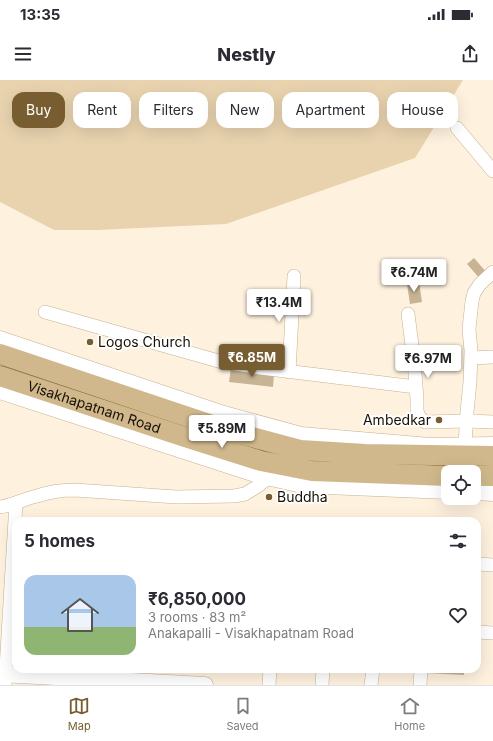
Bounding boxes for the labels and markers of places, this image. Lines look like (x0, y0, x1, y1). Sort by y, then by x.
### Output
pin: ₹6.74M (381, 259, 447, 293)
pin: ₹13.4M (246, 289, 312, 323)
place label: Logos Church (98, 333, 191, 350)
marker: Logos Church (85, 337, 95, 347)
pin: ₹6.85M (219, 344, 285, 378)
pin: ₹6.97M (395, 345, 461, 379)
place label: Ambedkar (363, 411, 431, 428)
pin: ₹5.89M (189, 415, 255, 449)
marker: Ambedkar (434, 415, 444, 425)
place label: Buddha (277, 488, 328, 505)
marker: Buddha (264, 492, 274, 502)

